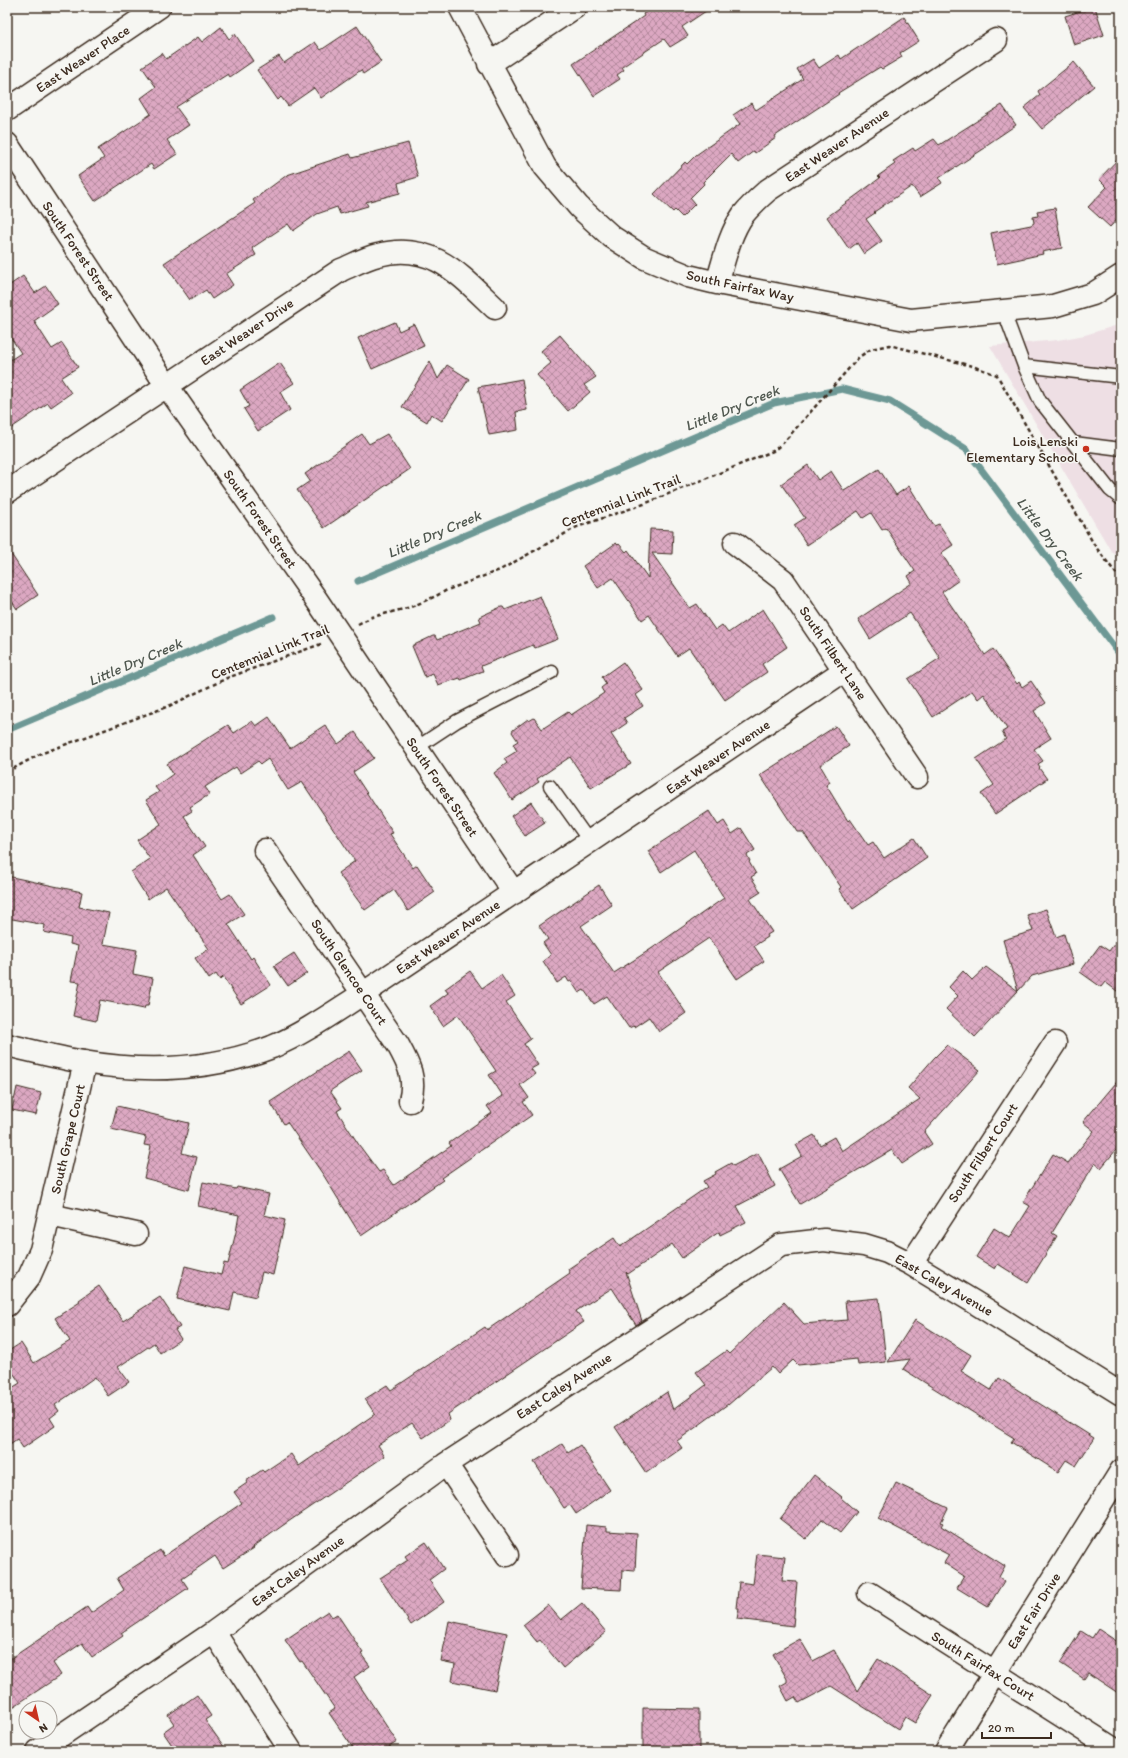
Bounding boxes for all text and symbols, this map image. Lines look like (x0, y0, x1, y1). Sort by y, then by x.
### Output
street label: East Weaver Place (33, 21, 133, 97)
street label: East Weaver Avenue (782, 104, 893, 186)
street label: South Forest Street (38, 198, 118, 304)
street label: South Fairfax Way (685, 266, 796, 306)
street label: East Weaver Drive (197, 294, 297, 369)
water label: Little Dry Creek (682, 380, 783, 435)
place label: Lois Lenski Elementary School (966, 433, 1078, 466)
marker: Lois Lenski Elementary School (1081, 444, 1091, 454)
street label: South Forest Street (220, 466, 300, 572)
street label: Centennial Link Trail (559, 470, 683, 532)
water label: Little Dry Creek (1013, 494, 1088, 585)
water label: Little Dry Creek (384, 506, 485, 562)
street label: South Filbert Lane (795, 603, 871, 703)
street label: Centennial Link Trail (208, 620, 332, 684)
water label: Little Dry Creek (85, 634, 186, 690)
street label: East Weaver Avenue (663, 716, 774, 798)
street label: South Forest Street (402, 734, 482, 840)
street label: East Weaver Avenue (393, 896, 504, 978)
street label: South Glencoe Court (307, 916, 391, 1028)
street label: South Grape Court (47, 1082, 89, 1196)
street label: South Filbert Court (944, 1100, 1022, 1206)
street label: East Caley Avenue (892, 1250, 996, 1320)
street label: East Caley Avenue (513, 1349, 615, 1423)
street label: East Caley Avenue (248, 1532, 348, 1610)
street label: East Fair Drive (1004, 1569, 1064, 1652)
street label: South Fairfax Court (928, 1627, 1038, 1705)
north arrow (18, 1700, 58, 1740)
scale bar (982, 1714, 1051, 1740)
text: N (37, 1720, 50, 1735)
text: 20 m (988, 1721, 1015, 1735)

